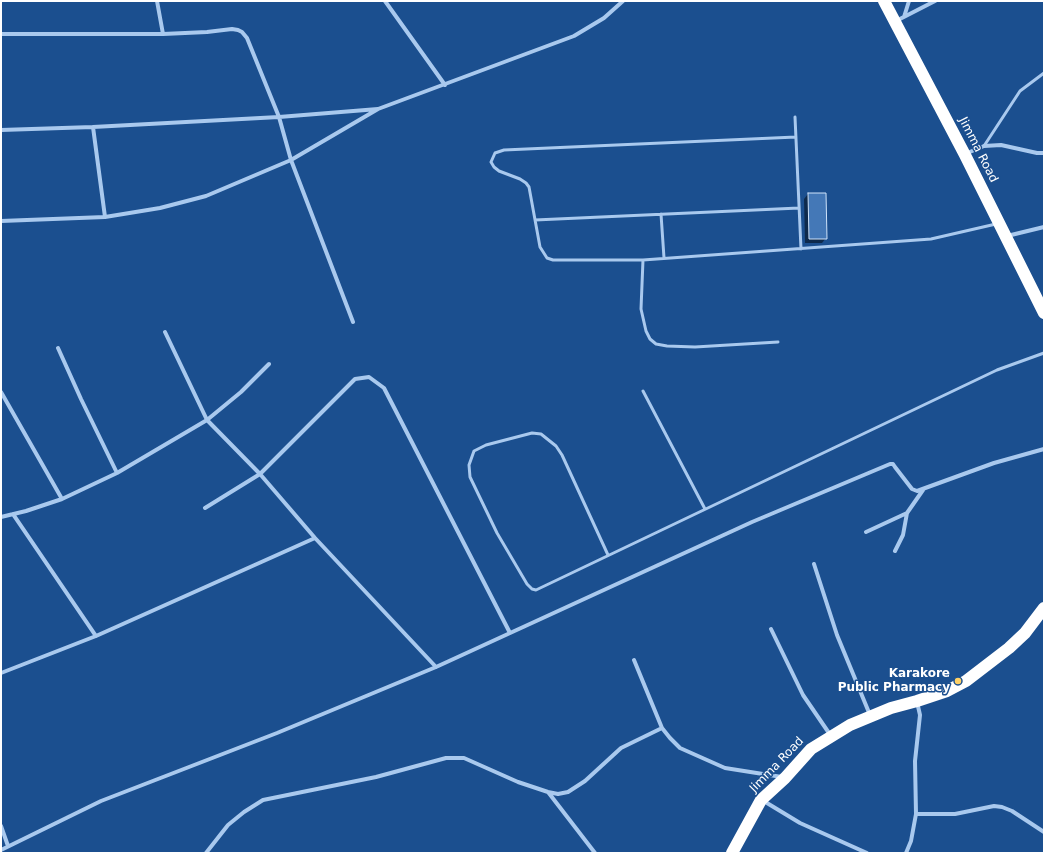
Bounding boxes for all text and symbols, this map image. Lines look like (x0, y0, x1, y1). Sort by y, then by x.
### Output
street label: Jimma Road (955, 115, 1001, 185)
place label: Karakore Public Pharmacy (838, 667, 950, 695)
marker: Karakore Public Pharmacy (953, 676, 963, 686)
street label: Jimma Road (747, 734, 807, 796)

